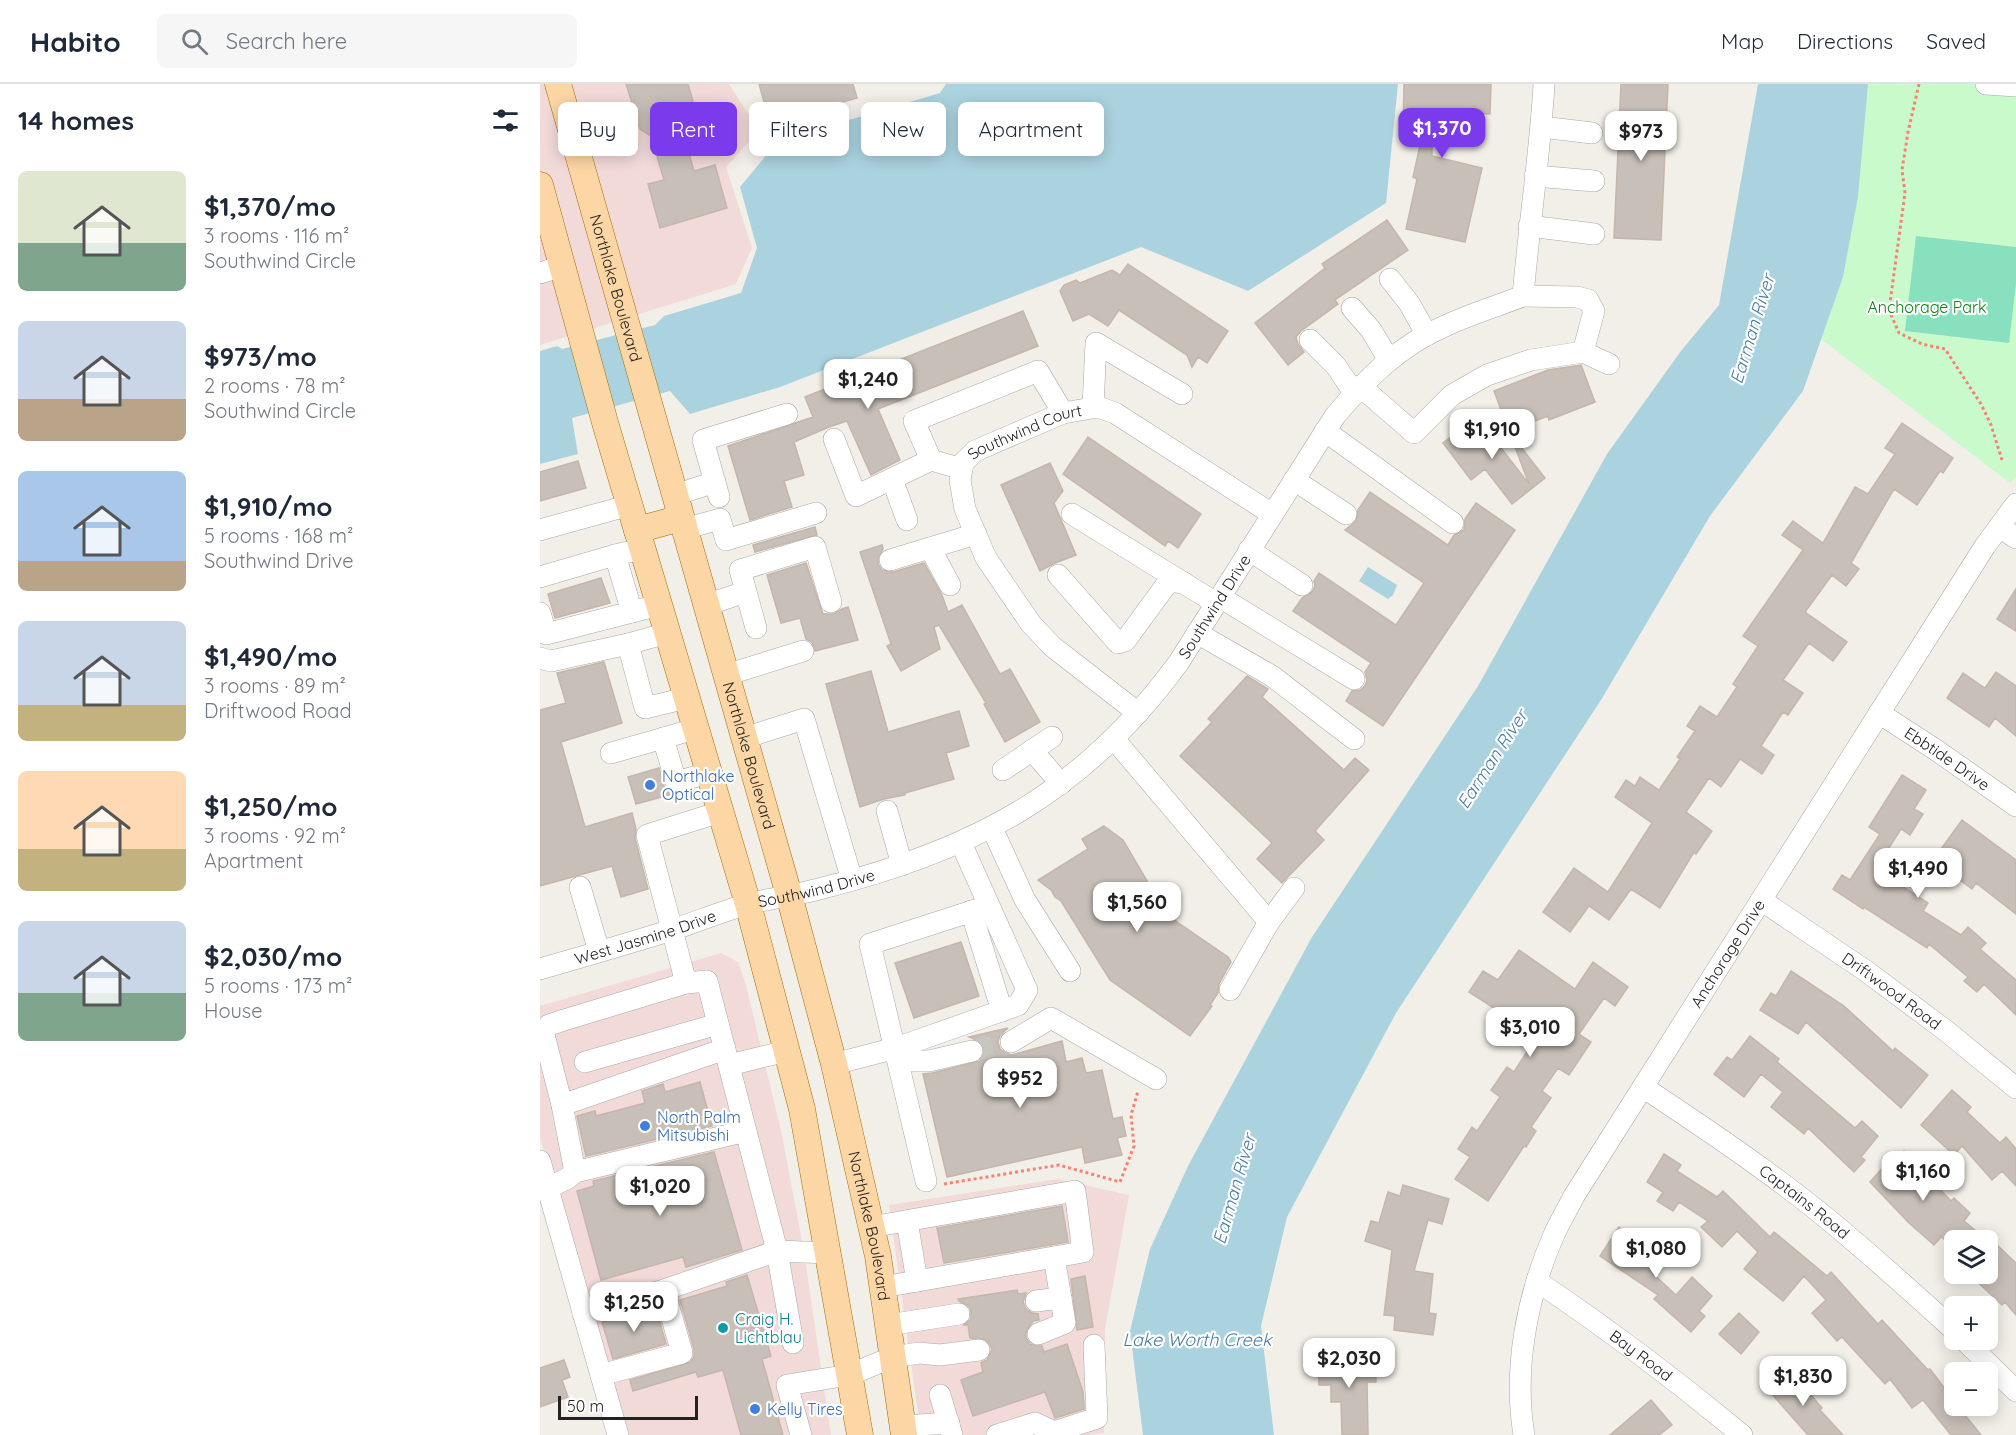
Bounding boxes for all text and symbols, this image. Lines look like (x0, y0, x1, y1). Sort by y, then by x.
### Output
search box (157, 14, 577, 68)
text: Habito (30, 24, 121, 59)
icon: search (178, 25, 211, 58)
text: Search here (226, 27, 347, 55)
text: Map (1721, 28, 1764, 54)
text: Directions (1797, 28, 1893, 54)
text: Saved (1926, 28, 1986, 54)
chip: Buy (558, 102, 638, 156)
chip: Rent (650, 102, 737, 156)
chip: Filters (749, 102, 849, 156)
chip: New (861, 102, 946, 156)
chip: Apartment (958, 102, 1104, 156)
text: 14 homes (18, 104, 134, 137)
icon: filters (489, 104, 522, 137)
pin: $1,370 (1393, 108, 1491, 159)
pin: $973 (1605, 111, 1677, 162)
text: $1,370 (1412, 115, 1472, 140)
text: $973 (1619, 118, 1663, 143)
text: $1,370/mo (204, 190, 336, 223)
icon: home (66, 195, 138, 267)
street label: Northlake Boulevard (586, 212, 647, 364)
text: 3 rooms · 116 m² (204, 223, 349, 248)
text: Southwind Circle (204, 248, 356, 273)
water label: Earman River (1724, 270, 1780, 386)
park label: Anchorage Park (1867, 297, 1987, 317)
text: $973/mo (204, 340, 317, 373)
icon: home (66, 345, 138, 417)
pin: $1,240 (819, 359, 917, 410)
text: $1,240 (838, 366, 898, 391)
text: 2 rooms · 78 m² (204, 373, 346, 398)
text: Southwind Circle (204, 398, 356, 423)
street label: Southwind Court (963, 400, 1083, 463)
pin: $1,910 (1443, 409, 1541, 460)
text: $1,910 (1464, 416, 1520, 441)
text: $1,910/mo (204, 490, 333, 523)
icon: home (66, 495, 138, 567)
text: 5 rooms · 168 m² (204, 523, 353, 548)
text: Southwind Drive (204, 548, 353, 573)
street label: Southwind Drive (1174, 551, 1255, 662)
text: $1,490/mo (204, 640, 337, 673)
icon: home (66, 645, 138, 717)
text: 3 rooms · 89 m² (204, 673, 346, 698)
street label: Northlake Boulevard (719, 679, 780, 831)
text: Driftwood Road (204, 698, 352, 723)
water label: Earman River (1452, 704, 1534, 813)
street label: Ebbtide Drive (1901, 722, 1994, 795)
place label: Northlake Optical (662, 766, 735, 804)
marker: Northlake Optical (643, 778, 657, 792)
text: $1,250/mo (204, 790, 337, 823)
icon: home (66, 795, 138, 867)
text: 3 rooms · 92 m² (204, 823, 346, 848)
text: Apartment (204, 848, 304, 873)
pin: $1,490 (1869, 848, 1967, 899)
text: $1,490 (1888, 855, 1948, 880)
street label: Southwind Drive (756, 864, 877, 911)
pin: $1,560 (1088, 882, 1186, 933)
text: $1,560 (1107, 889, 1167, 914)
street label: Anchorage Drive (1686, 896, 1769, 1011)
street label: West Jasmine Drive (572, 905, 719, 968)
text: $2,030/mo (204, 940, 342, 973)
icon: home (66, 945, 138, 1017)
street label: Driftwood Road (1838, 948, 1945, 1034)
text: 5 rooms · 173 m² (204, 973, 352, 998)
text: House (204, 998, 263, 1023)
pin: $3,010 (1481, 1007, 1579, 1058)
text: $3,010 (1500, 1014, 1560, 1039)
pin: $952 (984, 1058, 1056, 1109)
text: $952 (997, 1065, 1043, 1090)
place label: North Palm Mitsubishi (657, 1107, 741, 1145)
marker: North Palm Mitsubishi (638, 1119, 652, 1133)
water label: Earman River (1207, 1129, 1261, 1247)
street label: Northlake Boulevard (844, 1149, 894, 1302)
pin: $1,160 (1874, 1151, 1972, 1202)
text: $1,160 (1896, 1158, 1950, 1183)
street label: Captains Road (1755, 1160, 1854, 1243)
pin: $1,020 (611, 1166, 709, 1217)
text: $1,020 (629, 1173, 691, 1198)
pin: $1,080 (1607, 1228, 1705, 1279)
map controls (1944, 1230, 1998, 1416)
button: layers (1944, 1230, 1998, 1284)
text: $1,080 (1626, 1235, 1686, 1260)
pin: $1,250 (585, 1282, 683, 1333)
text: $1,250 (604, 1289, 664, 1314)
button: + (1944, 1296, 1998, 1350)
place label: Craig H. Lichtblau (735, 1309, 802, 1347)
marker: Craig H. Lichtblau (716, 1321, 730, 1335)
street label: Bay Road (1606, 1325, 1676, 1385)
water label: Lake Worth Creek (1122, 1328, 1273, 1351)
pin: $2,030 (1300, 1338, 1398, 1389)
text: $2,030 (1317, 1345, 1381, 1370)
pin: $1,830 (1754, 1356, 1852, 1407)
button: − (1944, 1362, 1998, 1416)
text: $1,830 (1773, 1363, 1833, 1388)
scale bar (558, 1393, 698, 1420)
text: 50 m (567, 1396, 604, 1416)
place label: Kelly Tires (767, 1399, 843, 1419)
marker: Kelly Tires (748, 1402, 762, 1416)

